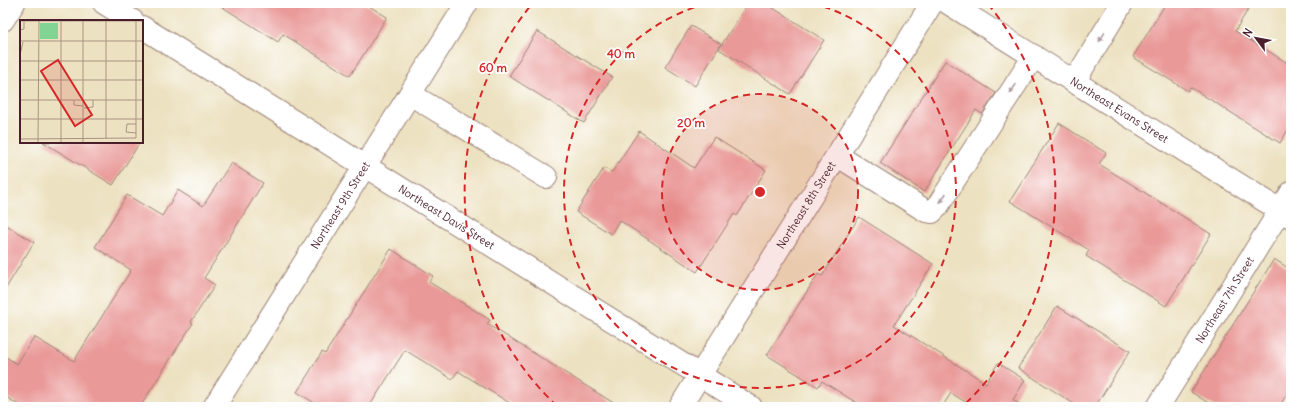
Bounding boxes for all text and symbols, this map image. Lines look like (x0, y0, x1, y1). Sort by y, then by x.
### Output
north arrow (1236, 18, 1276, 58)
inset map (20, 20, 143, 143)
text: N (1240, 26, 1255, 40)
one-way arrow (1098, 32, 1106, 42)
text: 40 m (607, 46, 636, 61)
text: 60 m (479, 60, 508, 75)
street label: Northeast Evans Street (1068, 74, 1171, 146)
one-way arrow (1009, 83, 1017, 94)
text: 20 m (677, 115, 705, 130)
street label: Northeast 9th Street (308, 159, 373, 252)
street label: Northeast 8th Street (773, 159, 839, 251)
street label: Northeast Davis Street (396, 182, 498, 252)
centre of rings (753, 185, 767, 199)
one-way arrow (939, 193, 947, 203)
street label: Northeast 7th Street (1192, 254, 1257, 346)

